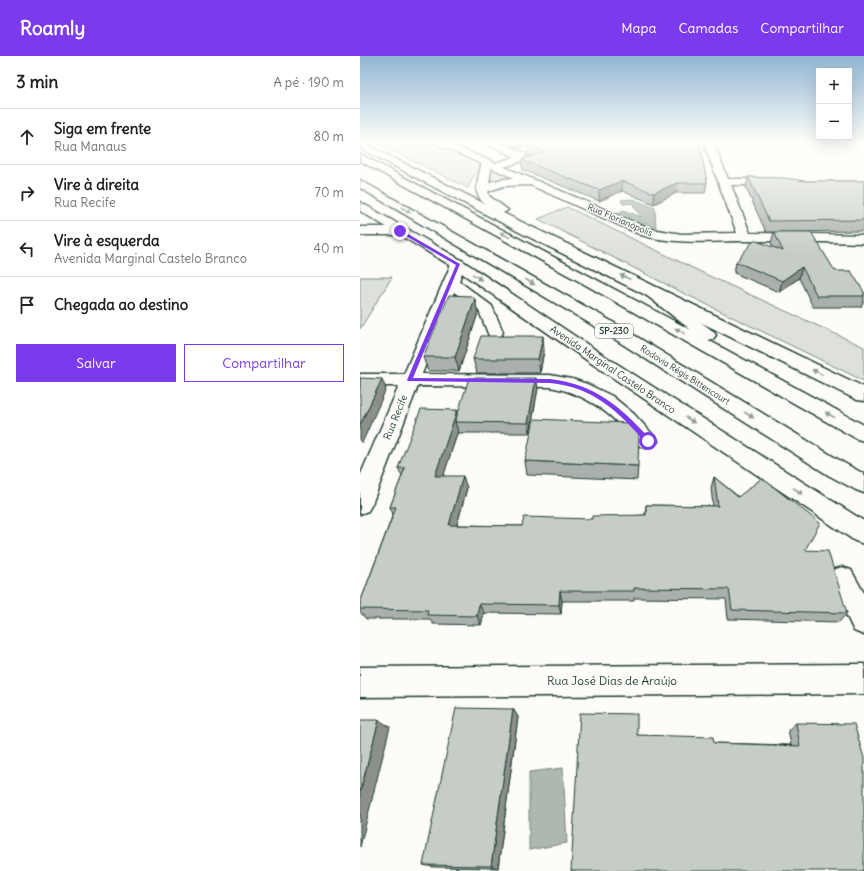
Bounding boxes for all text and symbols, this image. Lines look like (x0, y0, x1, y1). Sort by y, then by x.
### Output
text: Roamly (20, 16, 85, 40)
text: Mapa (621, 19, 656, 37)
text: Camadas (678, 19, 738, 37)
text: Compartilhar (760, 19, 844, 37)
map controls (816, 68, 852, 140)
button: + (816, 68, 852, 104)
text: 3 min (16, 71, 58, 93)
text: A pé · 190 m (273, 74, 344, 91)
button: − (816, 104, 852, 140)
text: Siga em frente (54, 119, 151, 138)
icon: ahead (16, 126, 38, 148)
text: 80 m (313, 128, 344, 145)
text: Rua Manaus (54, 138, 127, 155)
text: Vire à direita (54, 175, 139, 194)
icon: right (16, 182, 38, 204)
text: 70 m (315, 184, 344, 201)
text: Rua Recife (54, 194, 116, 211)
street label: Rua Florianópolis (586, 201, 654, 238)
one-way arrow (400, 206, 412, 213)
route end (391, 222, 409, 240)
text: Vire à esquerda (54, 231, 160, 250)
one-way arrow (499, 231, 510, 238)
icon: left (16, 238, 38, 260)
text: 40 m (313, 240, 344, 257)
text: Avenida Marginal Castelo Branco (54, 250, 247, 267)
one-way arrow (472, 273, 482, 281)
one-way arrow (619, 274, 630, 280)
one-way arrow (524, 279, 536, 286)
icon: arrive (16, 294, 38, 316)
text: Chegada ao destino (54, 295, 188, 314)
street label: Avenida Marginal Castelo Branco (548, 322, 678, 417)
road number: SP-230 (595, 324, 633, 338)
one-way arrow (674, 328, 686, 335)
street label: Rodovia Régis Bittencourt (638, 342, 732, 407)
button: Salvar (16, 344, 176, 382)
button: Compartilhar (184, 344, 344, 382)
one-way arrow (811, 368, 822, 375)
street label: Rua Recife (381, 393, 410, 442)
one-way arrow (744, 411, 754, 419)
one-way arrow (824, 412, 836, 419)
one-way arrow (685, 416, 695, 424)
route start (639, 432, 657, 450)
one-way arrow (793, 487, 804, 495)
street label: Rua José Dias de Araújo (547, 673, 677, 688)

